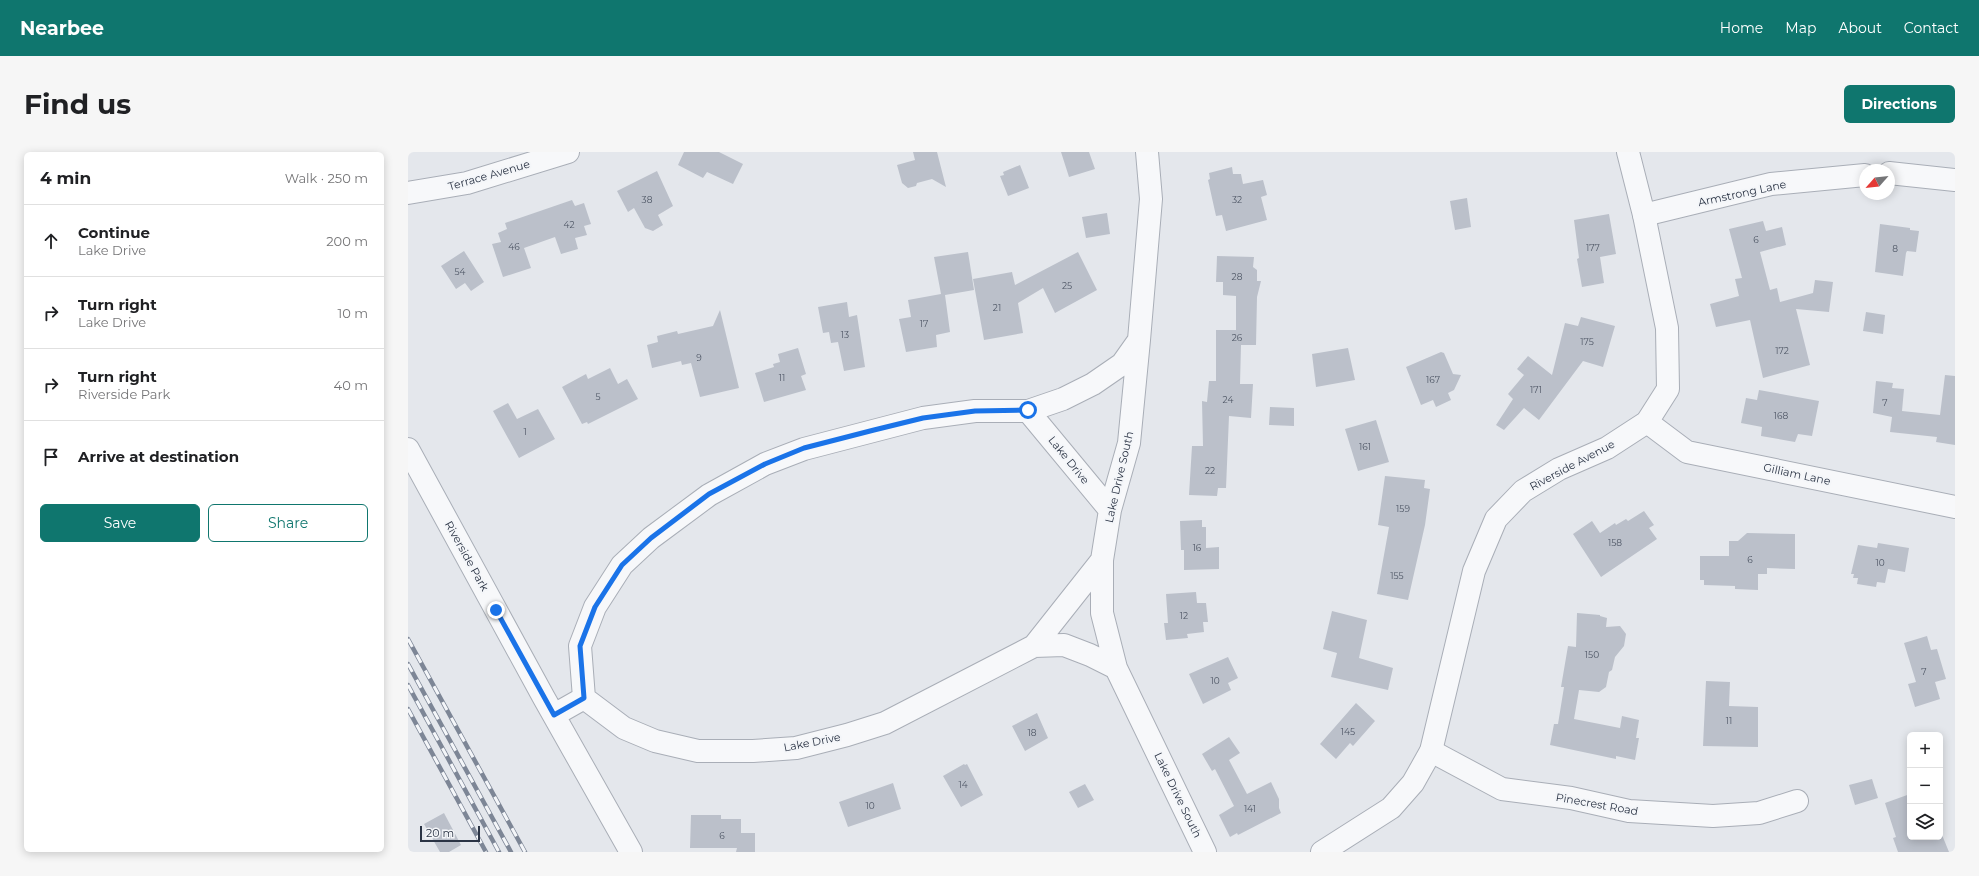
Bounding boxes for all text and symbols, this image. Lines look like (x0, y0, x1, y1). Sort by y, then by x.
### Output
text: Nearbee (20, 17, 104, 40)
text: Home (1720, 19, 1763, 37)
text: Map (1785, 19, 1816, 37)
text: About (1838, 19, 1882, 37)
text: Contact (1904, 19, 1959, 37)
button: Directions (1844, 85, 1955, 123)
text: Find us (24, 87, 131, 121)
street label: Terrace Avenue (447, 157, 532, 193)
north arrow (1859, 164, 1895, 200)
text: 4 min (40, 168, 91, 188)
text: Walk · 250 m (285, 170, 368, 186)
street label: Armstrong Lane (1697, 177, 1788, 209)
house number: 38 (642, 194, 653, 205)
house number: 32 (1232, 194, 1242, 205)
house number: 42 (563, 219, 575, 230)
text: Continue (78, 223, 150, 242)
icon: ahead (40, 230, 62, 252)
text: 200 m (326, 233, 368, 249)
house number: 6 (1753, 234, 1759, 245)
house number: 46 (508, 241, 520, 252)
text: Lake Drive (78, 242, 146, 258)
house number: 177 (1586, 242, 1600, 253)
house number: 8 (1892, 243, 1898, 254)
house number: 54 (454, 266, 466, 277)
house number: 28 (1232, 271, 1243, 282)
house number: 25 (1062, 280, 1072, 291)
text: Turn right (78, 295, 157, 314)
icon: right (40, 302, 62, 324)
house number: 21 (993, 302, 1001, 313)
text: 10 m (338, 305, 368, 321)
text: Lake Drive (78, 314, 146, 330)
house number: 17 (920, 318, 928, 329)
house number: 13 (841, 329, 849, 340)
house number: 26 (1232, 332, 1243, 343)
house number: 175 (1580, 336, 1594, 347)
house number: 172 (1775, 345, 1789, 356)
house number: 9 (696, 352, 702, 363)
text: Turn right (78, 367, 157, 386)
house number: 11 (779, 372, 785, 383)
icon: right (40, 374, 62, 396)
house number: 167 (1426, 374, 1440, 385)
text: 40 m (334, 377, 368, 393)
house number: 171 (1530, 384, 1542, 395)
text: Riverside Park (78, 386, 170, 402)
house number: 5 (595, 391, 601, 402)
house number: 24 (1223, 394, 1233, 405)
house number: 7 (1882, 397, 1888, 408)
route start (1019, 401, 1037, 419)
house number: 168 (1774, 410, 1788, 421)
house number: 1 (523, 426, 527, 437)
street label: Lake Drive South (1102, 430, 1136, 524)
street label: Lake Drive (1045, 433, 1093, 487)
street label: Riverside Avenue (1527, 436, 1617, 493)
house number: 161 (1359, 441, 1371, 452)
icon: arrive (40, 446, 62, 468)
text: Arrive at destination (78, 447, 239, 466)
street label: Gilliam Lane (1762, 460, 1832, 488)
house number: 22 (1205, 465, 1215, 476)
house number: 159 (1396, 503, 1410, 514)
button: Save (40, 504, 200, 542)
button: Share (208, 504, 368, 542)
street label: Riverside Park (442, 518, 492, 594)
house number: 158 (1608, 537, 1622, 548)
house number: 16 (1193, 542, 1202, 553)
house number: 6 (1747, 554, 1753, 565)
house number: 10 (1875, 557, 1885, 568)
house number: 155 (1390, 570, 1404, 581)
route end (487, 601, 505, 619)
house number: 12 (1180, 610, 1188, 621)
house number: 150 (1585, 649, 1599, 660)
house number: 7 (1921, 666, 1927, 677)
house number: 10 (1210, 675, 1220, 686)
house number: 11 (1726, 715, 1732, 726)
house number: 145 (1341, 726, 1355, 737)
house number: 18 (1028, 727, 1037, 738)
street label: Lake Drive (782, 730, 842, 754)
map controls (1907, 732, 1943, 840)
button: + (1907, 732, 1943, 768)
street label: Lake Drive South (1151, 750, 1205, 840)
button: − (1907, 768, 1943, 804)
house number: 14 (958, 779, 968, 790)
street label: Pinecrest Road (1555, 790, 1639, 818)
house number: 10 (865, 800, 875, 811)
house number: 141 (1244, 803, 1256, 814)
button: layers (1907, 804, 1943, 840)
scale bar (420, 824, 480, 843)
text: 20 m (426, 826, 454, 840)
house number: 6 (719, 830, 725, 841)

